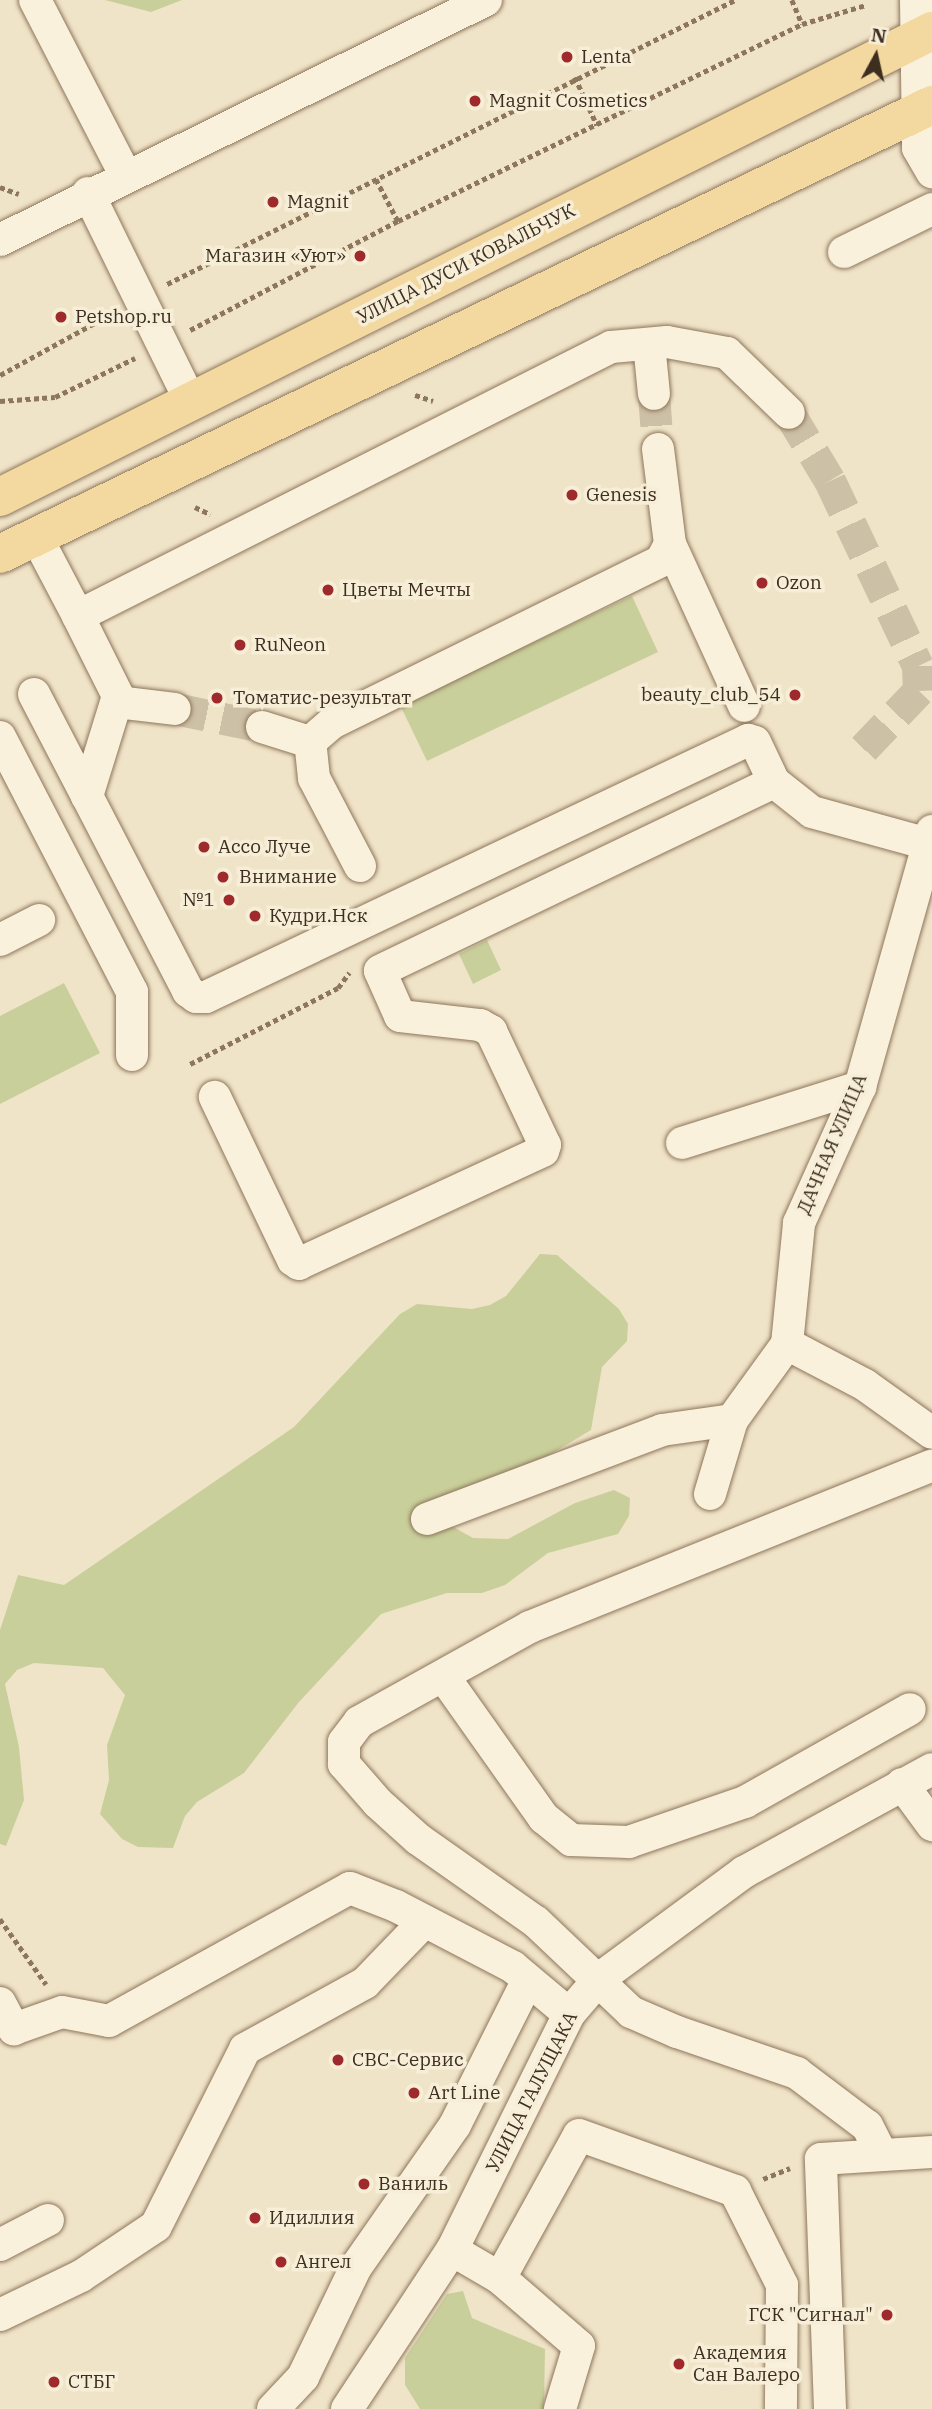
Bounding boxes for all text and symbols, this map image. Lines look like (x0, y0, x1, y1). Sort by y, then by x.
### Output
north arrow (841, 21, 911, 91)
text: N (870, 22, 888, 48)
place label: Lenta (581, 46, 632, 68)
marker: Lenta (559, 49, 575, 65)
place label: Magnit Cosmetics (489, 90, 648, 112)
marker: Magnit Cosmetics (467, 93, 483, 109)
place label: Magnit (287, 191, 349, 213)
marker: Magnit (265, 194, 281, 210)
street label: УЛИЦА ДУСИ КОВАЛЬЧУК (353, 199, 579, 329)
place label: Магазин «Уют» (205, 245, 346, 267)
marker: Магазин «Уют» (352, 248, 368, 264)
place label: Petshop.ru (75, 306, 172, 328)
marker: Petshop.ru (53, 309, 69, 325)
place label: Genesis (586, 484, 657, 506)
marker: Genesis (564, 487, 580, 503)
place label: Ozon (776, 572, 822, 594)
marker: Ozon (754, 575, 770, 591)
place label: Цветы Мечты (342, 579, 471, 601)
marker: Цветы Мечты (320, 582, 336, 598)
place label: RuNeon (254, 634, 326, 656)
marker: RuNeon (232, 637, 248, 653)
place label: beauty_club_54 (641, 684, 781, 706)
place label: Томатис-результат (233, 687, 411, 709)
marker: beauty_club_54 (787, 687, 803, 703)
marker: Томатис-результат (207, 688, 227, 708)
place label: Ассо Луче (218, 836, 311, 858)
marker: Ассо Луче (196, 839, 212, 855)
place label: Внимание (239, 866, 337, 888)
marker: Внимание (213, 867, 233, 887)
place label: №1 (182, 889, 215, 911)
marker: №1 (221, 892, 237, 908)
place label: Кудри.Нск (269, 905, 368, 927)
marker: Кудри.Нск (247, 908, 263, 924)
street label: ДАЧНАЯ УЛИЦА (792, 1070, 872, 1218)
street label: УЛИЦА ГАЛУЩАКА (481, 2008, 583, 2176)
place label: СВС-Сервис (352, 2049, 464, 2071)
marker: СВС-Сервис (330, 2052, 346, 2068)
place label: Art Line (428, 2082, 500, 2104)
marker: Art Line (406, 2085, 422, 2101)
place label: Ваниль (378, 2173, 448, 2195)
marker: Ваниль (356, 2176, 372, 2192)
place label: Идиллия (269, 2207, 355, 2229)
marker: Идиллия (247, 2210, 263, 2226)
place label: Ангел (295, 2251, 351, 2273)
marker: Ангел (273, 2254, 289, 2270)
place label: ГСК "Сигнал" (749, 2304, 873, 2326)
marker: ГСК "Сигнал" (879, 2307, 895, 2323)
place label: Академия Сан Валеро (693, 2342, 800, 2386)
marker: Академия Сан Валеро (671, 2356, 687, 2372)
place label: СТБГ (68, 2371, 115, 2393)
marker: СТБГ (46, 2374, 62, 2390)

